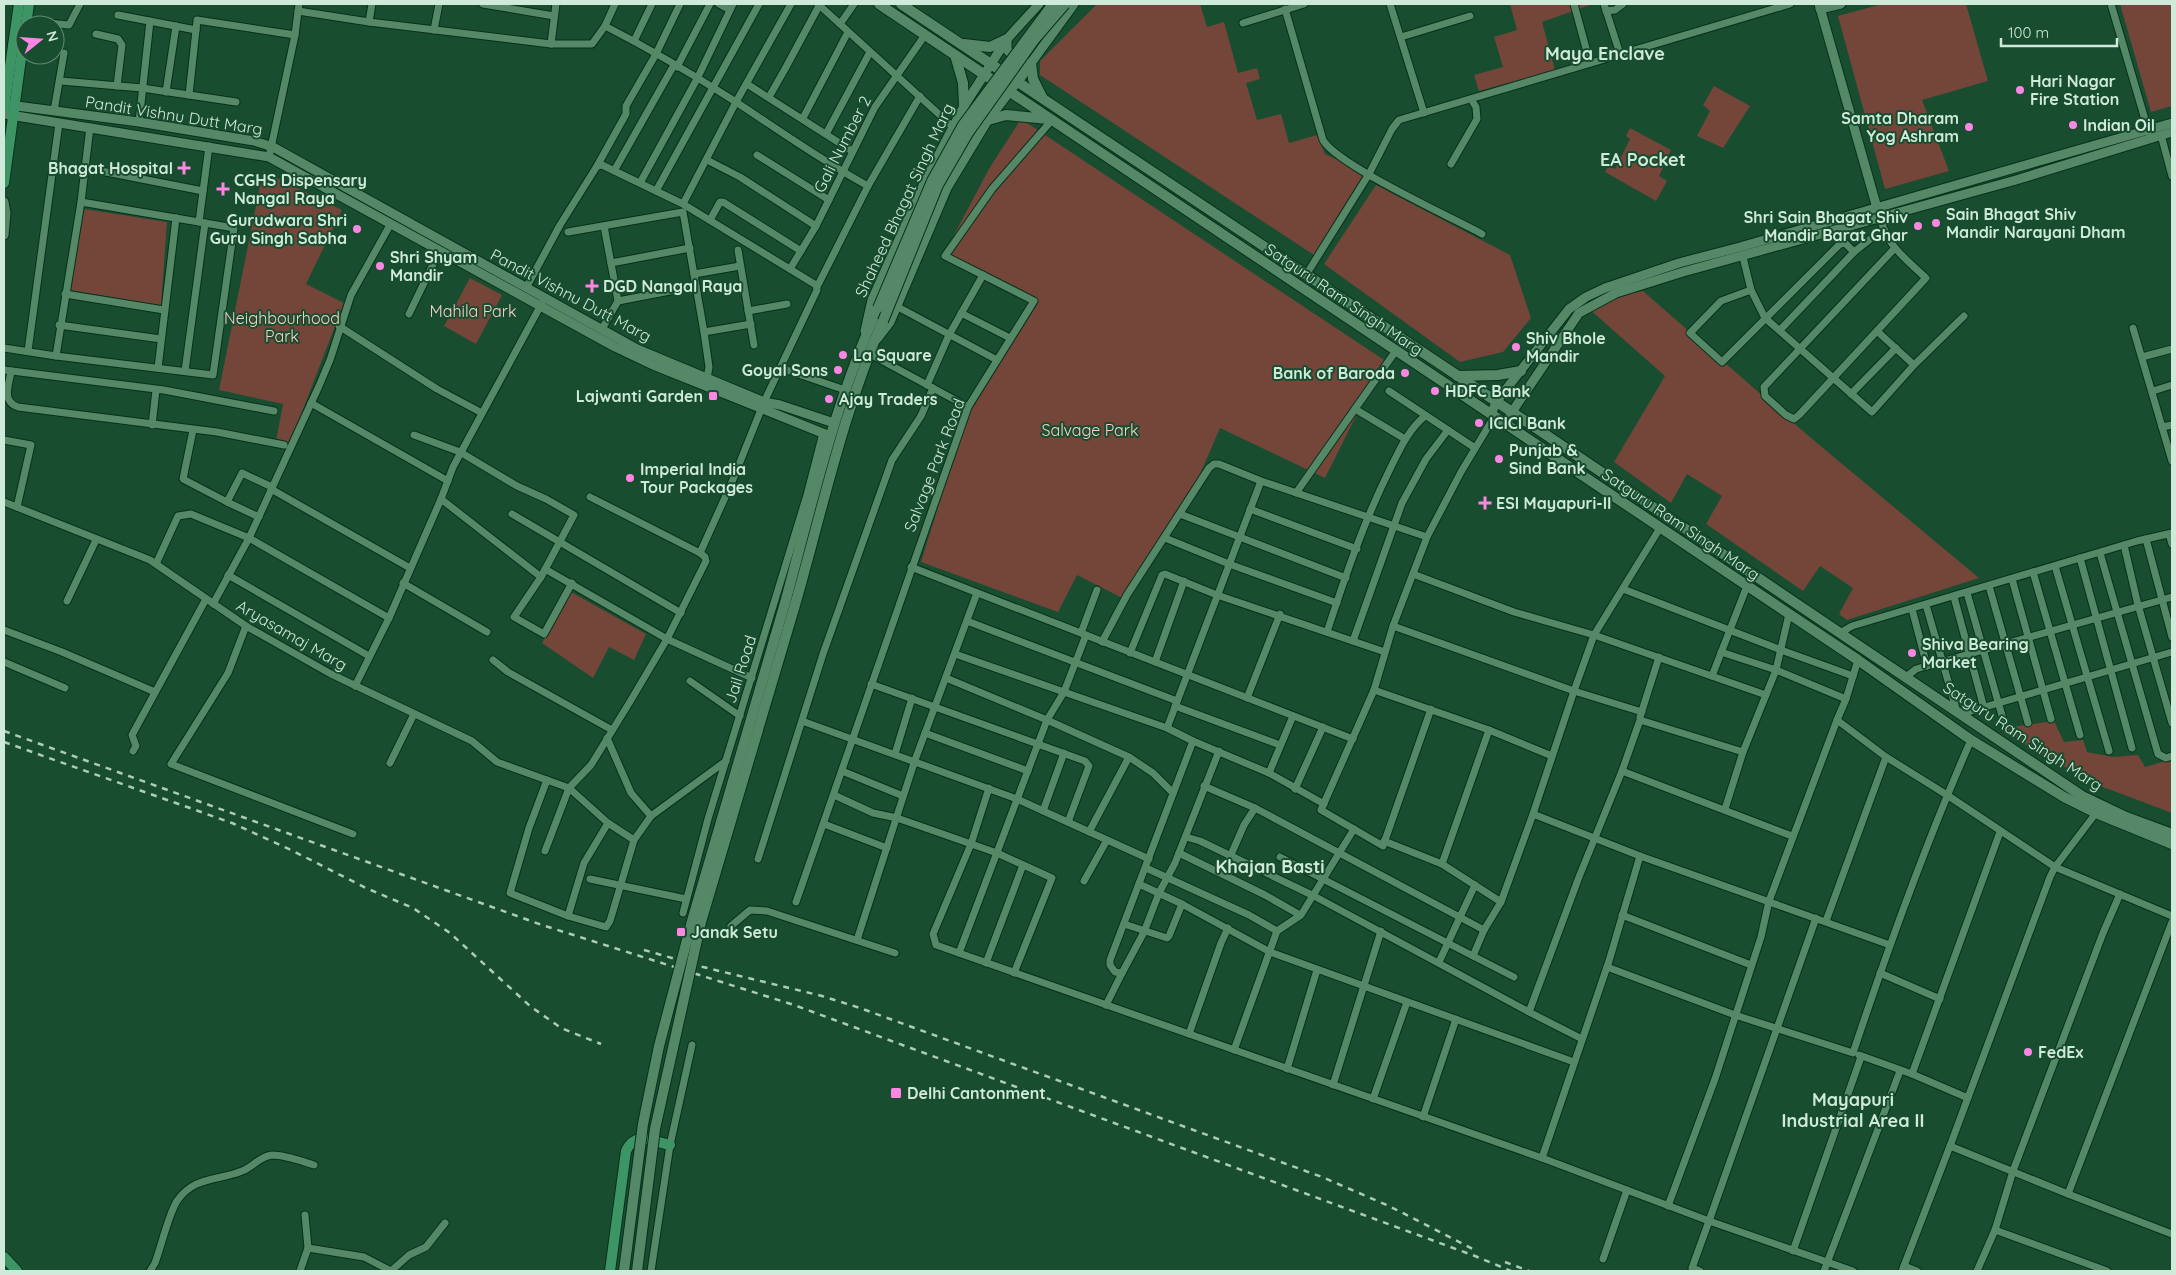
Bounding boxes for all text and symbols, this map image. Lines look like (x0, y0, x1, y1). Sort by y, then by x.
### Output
north arrow (15, 15, 65, 65)
scale bar (2001, 15, 2117, 47)
text: 100 m (2008, 23, 2049, 42)
text: N (42, 29, 63, 44)
district label: Maya Enclave (1545, 42, 1665, 65)
place label: Hari Nagar Fire Station (2030, 71, 2119, 109)
marker: Hari Nagar Fire Station (2014, 84, 2026, 96)
street label: Pandit Vishnu Dutt Marg (84, 91, 264, 139)
street label: Gali Number 2 (809, 92, 875, 196)
street label: Shaheed Bhagat Singh Marg (850, 100, 958, 300)
place label: Samta Dharam Yog Ashram (1841, 108, 1959, 146)
place label: Indian Oil (2083, 115, 2155, 135)
marker: Indian Oil (2067, 119, 2079, 131)
marker: Samta Dharam Yog Ashram (1963, 121, 1975, 133)
district label: EA Pocket (1600, 148, 1686, 171)
place label: Bhagat Hospital (48, 158, 173, 178)
marker: Bhagat Hospital (177, 161, 191, 175)
place label: CGHS Dispensary Nangal Raya (234, 170, 367, 208)
marker: CGHS Dispensary Nangal Raya (216, 182, 230, 196)
place label: Sain Bhagat Shiv Mandir Narayani Dham (1946, 204, 2125, 242)
place label: Shri Sain Bhagat Shiv Mandir Barat Ghar (1744, 207, 1908, 245)
place label: Gurudwara Shri Guru Singh Sabha (210, 210, 347, 248)
marker: Sain Bhagat Shiv Mandir Narayani Dham (1930, 217, 1942, 229)
marker: Shri Sain Bhagat Shiv Mandir Barat Ghar (1912, 220, 1924, 232)
marker: Gurudwara Shri Guru Singh Sabha (351, 223, 363, 235)
street label: Satguru Ram Singh Marg (1261, 239, 1427, 359)
street label: Pandit Vishnu Dutt Marg (487, 244, 655, 346)
place label: Shri Shyam Mandir (390, 247, 477, 285)
marker: Shri Shyam Mandir (374, 260, 386, 272)
place label: DGD Nangal Raya (603, 276, 742, 296)
marker: DGD Nangal Raya (585, 279, 599, 293)
park label: Mahila Park (429, 301, 517, 321)
park label: Neighbourhood Park (224, 308, 340, 346)
place label: Shiv Bhole Mandir (1526, 328, 1606, 366)
marker: Shiv Bhole Mandir (1510, 341, 1522, 353)
place label: La Square (853, 345, 932, 365)
marker: La Square (837, 349, 849, 361)
place label: Goyal Sons (742, 360, 828, 380)
place label: Bank of Baroda (1273, 363, 1395, 383)
marker: Goyal Sons (832, 364, 844, 376)
marker: Bank of Baroda (1399, 367, 1411, 379)
place label: HDFC Bank (1445, 381, 1530, 401)
marker: HDFC Bank (1429, 385, 1441, 397)
place label: Lajwanti Garden (576, 386, 703, 406)
place label: Ajay Traders (839, 389, 938, 409)
marker: Lajwanti Garden (707, 390, 719, 402)
marker: Ajay Traders (823, 393, 835, 405)
street label: Salvage Park Road (899, 396, 969, 534)
place label: ICICI Bank (1489, 413, 1566, 433)
marker: ICICI Bank (1473, 417, 1485, 429)
park label: Salvage Park (1041, 420, 1139, 440)
place label: Punjab & Sind Bank (1509, 440, 1586, 478)
marker: Punjab & Sind Bank (1493, 453, 1505, 465)
place label: Imperial India Tour Packages (640, 459, 753, 497)
street label: Satguru Ram Singh Marg (1598, 464, 1764, 584)
marker: Imperial India Tour Packages (624, 472, 636, 484)
place label: ESI Mayapuri-II (1496, 493, 1611, 513)
marker: ESI Mayapuri-II (1478, 496, 1492, 510)
street label: Aryasamaj Marg (233, 595, 351, 675)
street label: Jail Road (720, 633, 760, 705)
place label: Shiva Bearing Market (1922, 634, 2029, 672)
marker: Shiva Bearing Market (1906, 647, 1918, 659)
street label: Satguru Ram Singh Marg (1940, 677, 2106, 795)
district label: Khajan Basti (1215, 855, 1325, 878)
place label: Janak Setu (691, 922, 778, 942)
marker: Janak Setu (675, 926, 687, 938)
place label: FedEx (2038, 1042, 2083, 1062)
marker: FedEx (2022, 1046, 2034, 1058)
place label: Delhi Cantonment (907, 1083, 1046, 1103)
marker: Delhi Cantonment (889, 1086, 903, 1100)
district label: Mayapuri Industrial Area II (1782, 1088, 1925, 1132)

